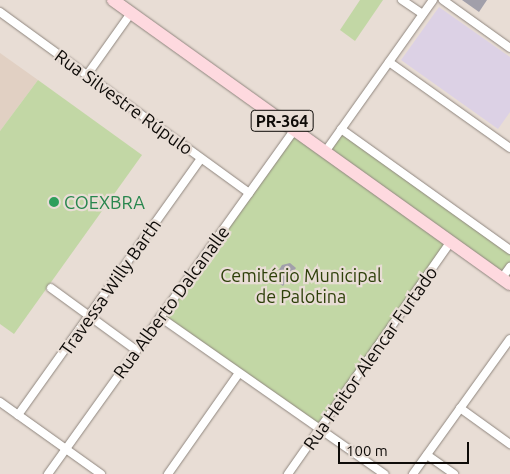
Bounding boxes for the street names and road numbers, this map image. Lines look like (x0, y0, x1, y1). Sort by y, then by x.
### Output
street label: Rua Silvestre Rúpulo (51, 45, 197, 159)
road number: PR-364 (250, 108, 314, 134)
street label: Travessa Willy Barth (55, 215, 165, 359)
street label: Rua Alberto Dalcanalle (108, 221, 234, 383)
street label: Rua Heitor Alencar Furtado (298, 262, 442, 454)

